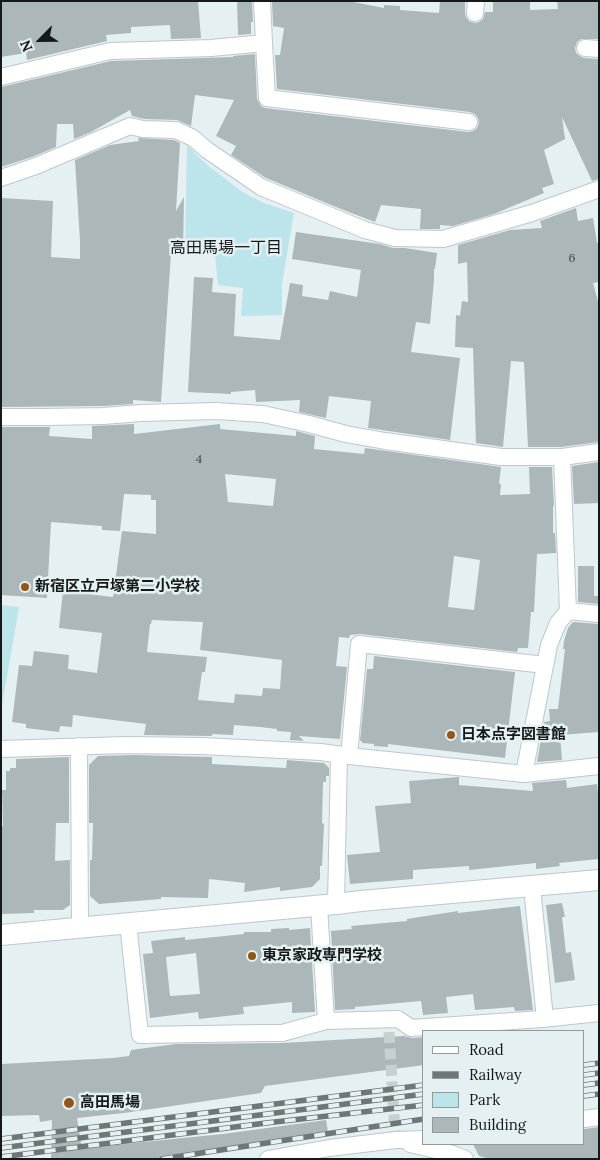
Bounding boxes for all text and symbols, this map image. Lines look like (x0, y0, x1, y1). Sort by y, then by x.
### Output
north arrow (15, 15, 65, 65)
text: N (16, 37, 37, 54)
district label: 高田馬場一丁目 (170, 238, 282, 258)
house number: 6 (569, 252, 575, 266)
house number: 4 (196, 453, 202, 467)
place label: 新宿区立戸塚第二小学校 (35, 578, 200, 596)
marker: 新宿区立戸塚第二小学校 (19, 581, 31, 593)
place label: 日本点字図書館 (461, 726, 566, 744)
marker: 日本点字図書館 (445, 729, 457, 741)
place label: 東京家政専門学校 (262, 947, 382, 965)
marker: 東京家政専門学校 (246, 950, 258, 962)
legend (422, 1030, 585, 1145)
text: Road (469, 1040, 504, 1059)
text: Railway (469, 1065, 522, 1084)
text: Park (469, 1090, 500, 1109)
place label: 高田馬場 (80, 1094, 140, 1112)
marker: 高田馬場 (62, 1096, 76, 1110)
text: Building (469, 1115, 526, 1134)

